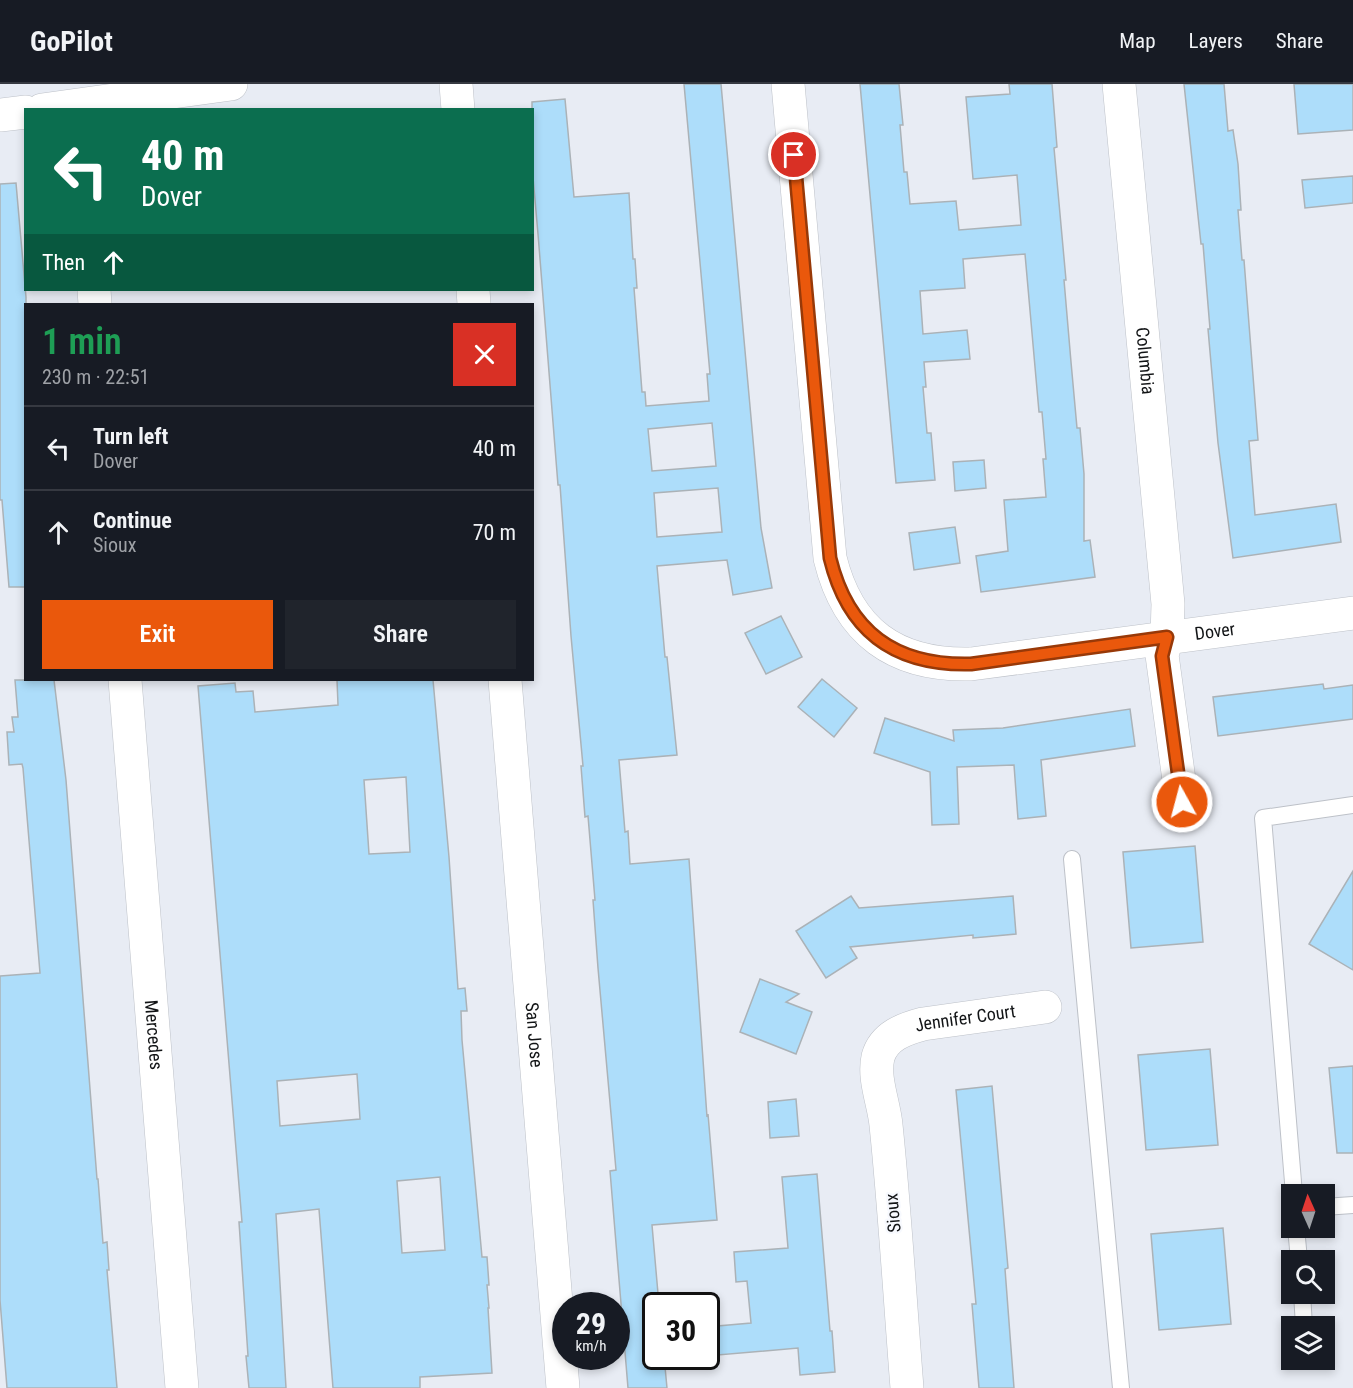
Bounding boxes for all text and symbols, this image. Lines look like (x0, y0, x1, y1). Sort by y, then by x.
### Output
text: GoPilot (30, 25, 113, 58)
text: Map (1119, 29, 1156, 53)
text: Layers (1189, 29, 1243, 53)
text: Share (1276, 29, 1323, 53)
pin (768, 129, 819, 180)
text: 40 m (141, 131, 224, 180)
icon: left (42, 132, 120, 210)
icon: arrive (777, 138, 810, 171)
text: Dover (141, 181, 202, 213)
icon: ahead (97, 246, 130, 279)
text: Then (42, 250, 85, 275)
text: 1 min (42, 321, 122, 363)
button: close (453, 323, 516, 386)
street label: Columbia (1132, 326, 1159, 395)
text: 230 m · 22:51 (42, 365, 149, 389)
text: Turn left (93, 424, 168, 449)
icon: left (42, 432, 75, 465)
text: 40 m (473, 436, 516, 461)
text: Dover (93, 449, 138, 473)
text: Continue (93, 508, 172, 533)
icon: ahead (42, 516, 75, 549)
text: 70 m (473, 520, 516, 545)
text: Sioux (93, 533, 136, 557)
button: Exit (42, 600, 273, 669)
button: Share (285, 600, 516, 669)
street label: Dover (1193, 618, 1237, 644)
position arrow (1150, 770, 1214, 834)
street label: Mercedes (141, 999, 167, 1070)
street label: Jennifer Court (912, 1000, 1017, 1036)
street label: San Jose (521, 1001, 548, 1068)
north arrow (1281, 1184, 1335, 1238)
map controls (1281, 1184, 1335, 1370)
street label: Sioux (880, 1193, 905, 1233)
button: search (1281, 1250, 1335, 1304)
speed limit sign: 30 (642, 1292, 720, 1370)
text: 29 (576, 1306, 606, 1341)
button: layers (1281, 1316, 1335, 1370)
text: km/h (576, 1337, 606, 1355)

